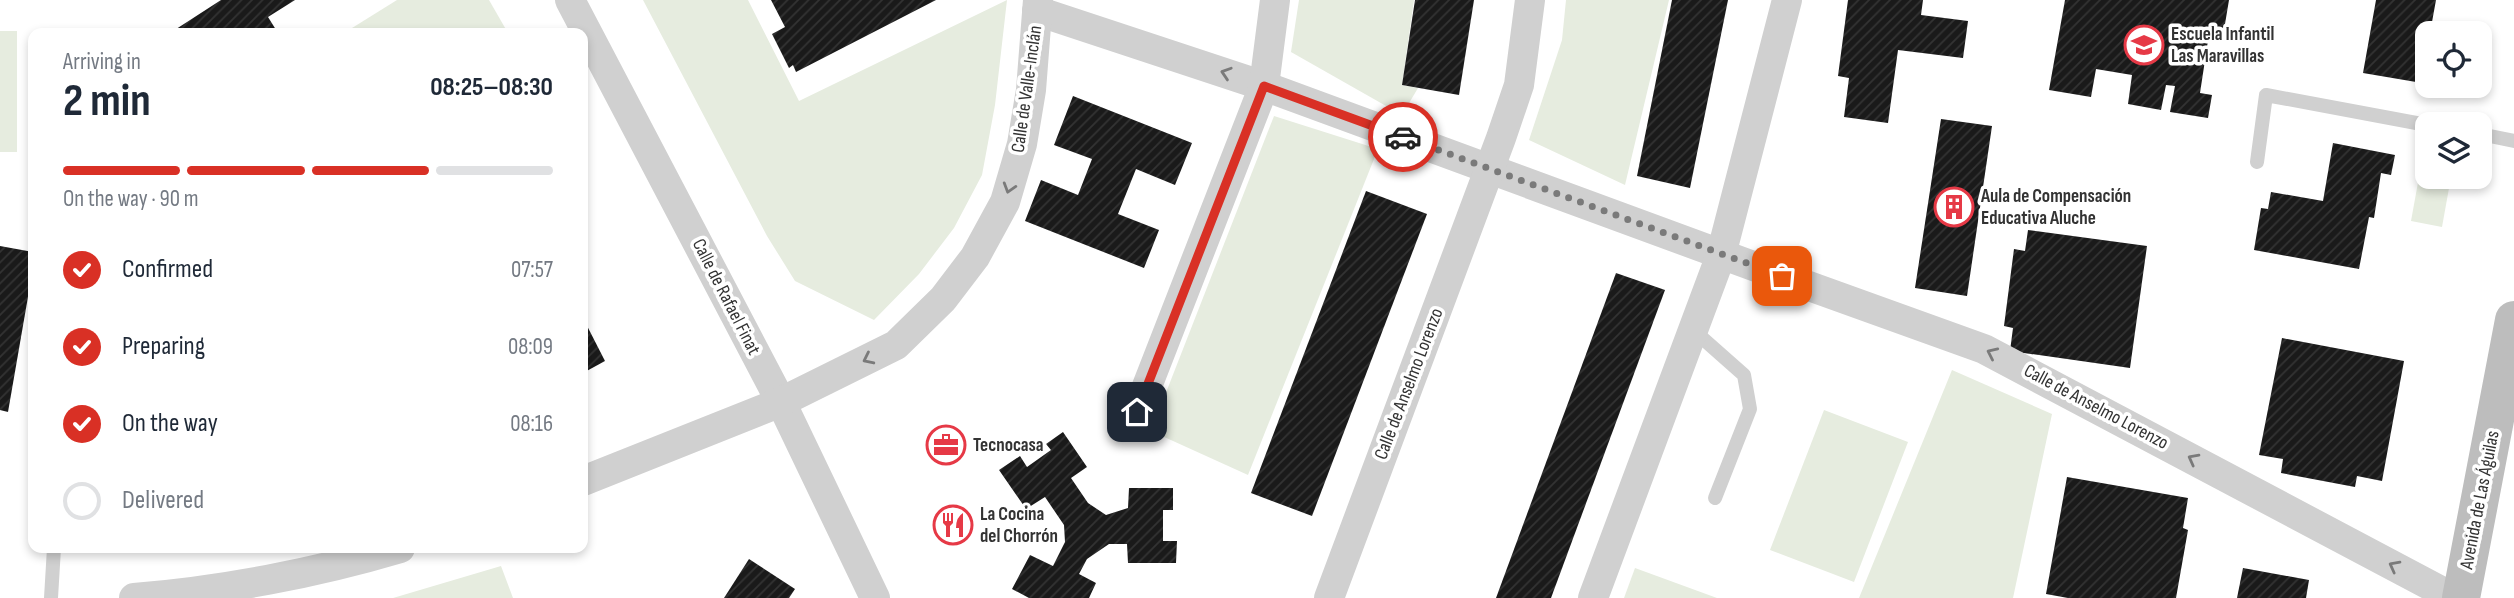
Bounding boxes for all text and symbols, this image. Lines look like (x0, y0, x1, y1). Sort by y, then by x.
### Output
map controls (2415, 21, 2492, 189)
button: locate (2415, 21, 2492, 98)
place label: Escuela Infantil Las Maravillas (2171, 23, 2274, 68)
street label: Calle de Valle-Inclán (1007, 24, 1047, 154)
school or university icon: Escuela Infantil Las Maravillas (2123, 24, 2165, 66)
text: Arriving in (63, 48, 141, 76)
one-way arrow (1221, 67, 1233, 81)
text: 08:25–08:30 (430, 72, 553, 103)
text: 2 min (63, 74, 151, 129)
courier (1368, 102, 1438, 172)
button: layers (2415, 112, 2492, 189)
icon: car (1384, 118, 1422, 156)
one-way arrow (1003, 181, 1017, 193)
text: On the way · 90 m (63, 185, 198, 213)
place label: Aula de Compensación Educativa Aluche (1980, 185, 2131, 230)
building icon: Aula de Compensación Educativa Aluche (1933, 186, 1975, 228)
street label: Calle de Rafael Finat (687, 235, 765, 359)
pin (1752, 246, 1812, 306)
icon: check (63, 251, 101, 289)
text: Confirmed (122, 254, 213, 285)
text: 07:57 (511, 256, 553, 284)
icon: bag (1763, 257, 1801, 295)
street label: Calle de Anselmo Lorenzo (1370, 305, 1448, 463)
icon: check (63, 328, 101, 366)
text: Preparing (122, 331, 205, 362)
text: 08:09 (508, 333, 553, 361)
one-way arrow (1987, 347, 1999, 361)
one-way arrow (863, 351, 875, 365)
street label: Calle de Anselmo Lorenzo (2020, 359, 2172, 455)
pin (1107, 382, 1167, 442)
icon: home (1118, 393, 1156, 431)
icon: check (63, 405, 101, 443)
text: On the way (122, 408, 218, 439)
text: 08:16 (510, 410, 553, 438)
office icon: Tecnocasa (925, 424, 967, 466)
street label: Avenida de Las Águilas (2455, 429, 2505, 572)
place label: Tecnocasa (973, 434, 1044, 457)
one-way arrow (2188, 454, 2201, 467)
text: Delivered (122, 485, 204, 516)
place label: La Cocina del Chorrón (980, 503, 1058, 548)
restaurant icon: La Cocina del Chorrón (932, 504, 974, 546)
one-way arrow (2389, 561, 2401, 574)

